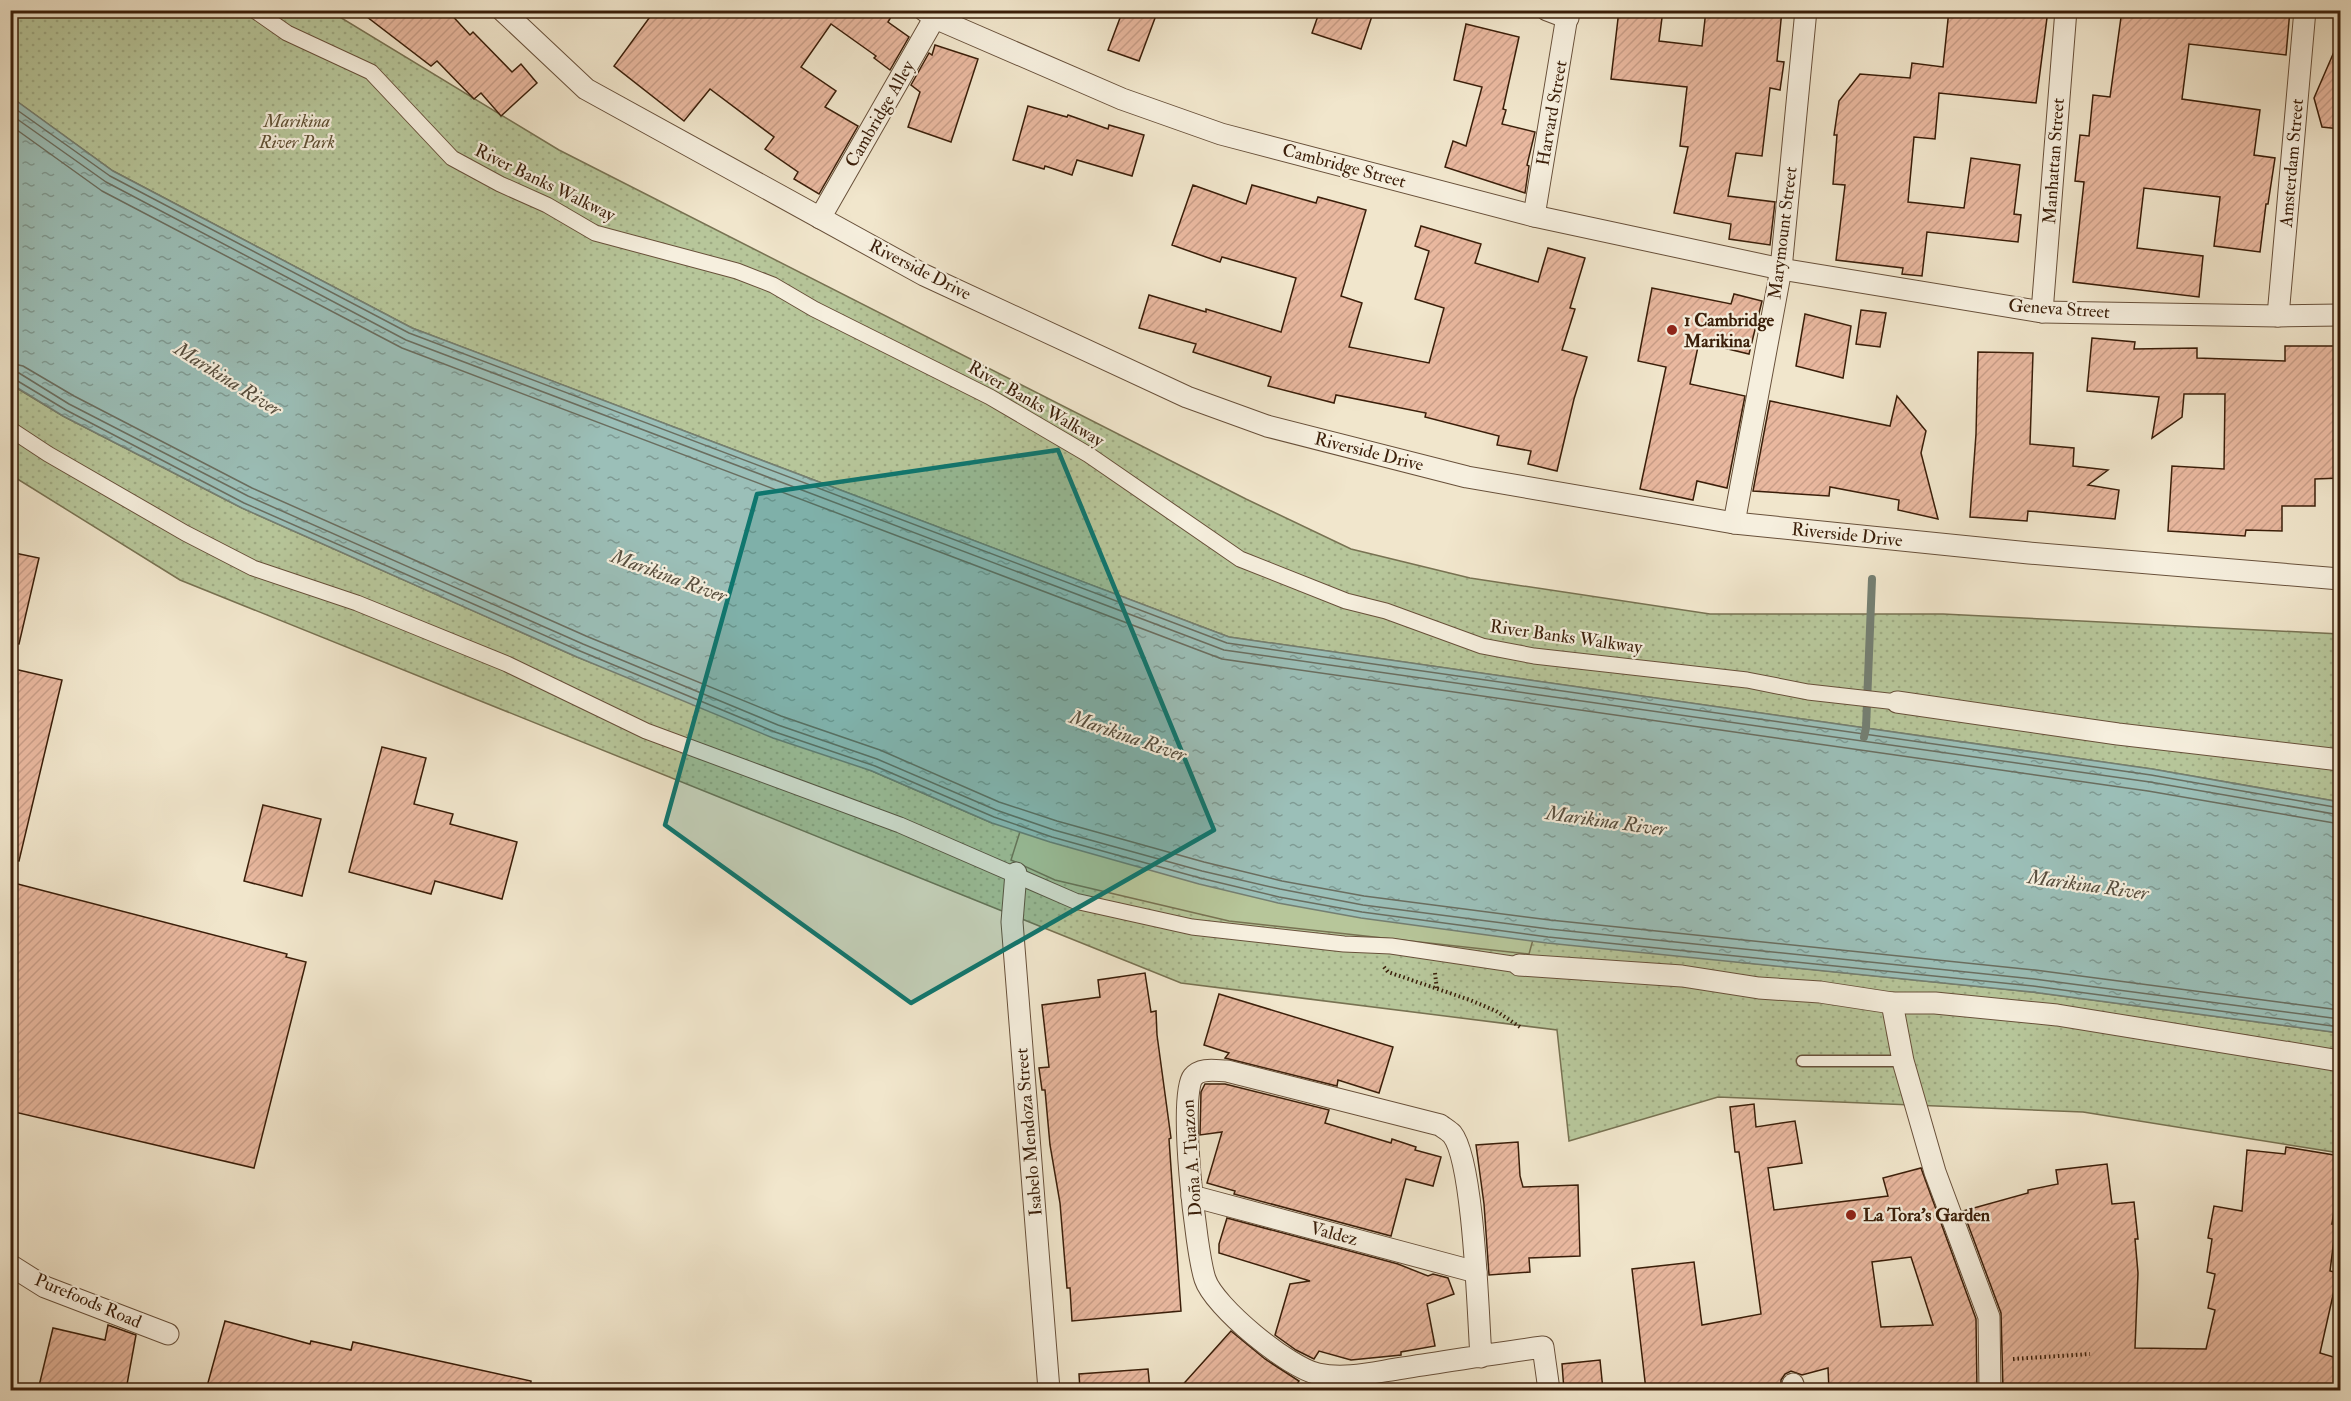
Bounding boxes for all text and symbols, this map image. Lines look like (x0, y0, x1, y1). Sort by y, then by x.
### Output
street label: Cambridge Alley (840, 56, 920, 172)
street label: Harvard Street (1531, 58, 1573, 168)
street label: Manhattan Street (2038, 97, 2070, 225)
street label: Amsterdam Street (2275, 98, 2309, 229)
park label: Marikina River Park (258, 110, 335, 154)
street label: Cambridge Street (1280, 138, 1408, 194)
street label: River Banks Walkway (471, 139, 620, 227)
street label: Marymount Street (1763, 165, 1803, 301)
street label: Riverside Drive (865, 234, 975, 306)
street label: Geneva Street (2007, 294, 2111, 324)
place label: 1 Cambridge Marikina (1683, 309, 1774, 353)
marker: 1 Cambridge Marikina (1665, 323, 1679, 337)
water label: Marikina River (169, 336, 287, 423)
street label: River Banks Walkway (964, 356, 1109, 453)
street label: Riverside Drive (1312, 427, 1426, 477)
street label: Riverside Drive (1790, 518, 1904, 552)
water label: Marikina River (607, 543, 732, 609)
street label: River Banks Walkway (1488, 615, 1645, 659)
water label: Marikina River (1066, 704, 1191, 768)
water label: Marikina River (1543, 800, 1669, 842)
water label: Marikina River (2025, 864, 2151, 906)
street label: Isabelo Mendoza Street (1010, 1047, 1048, 1217)
street label: Doña A. Tuazon (1176, 1099, 1208, 1217)
place label: La Tora's Garden (1863, 1204, 1991, 1227)
marker: La Tora's Garden (1844, 1208, 1858, 1222)
street label: Valdez (1308, 1217, 1361, 1251)
street label: Purefoods Road (31, 1268, 145, 1334)

